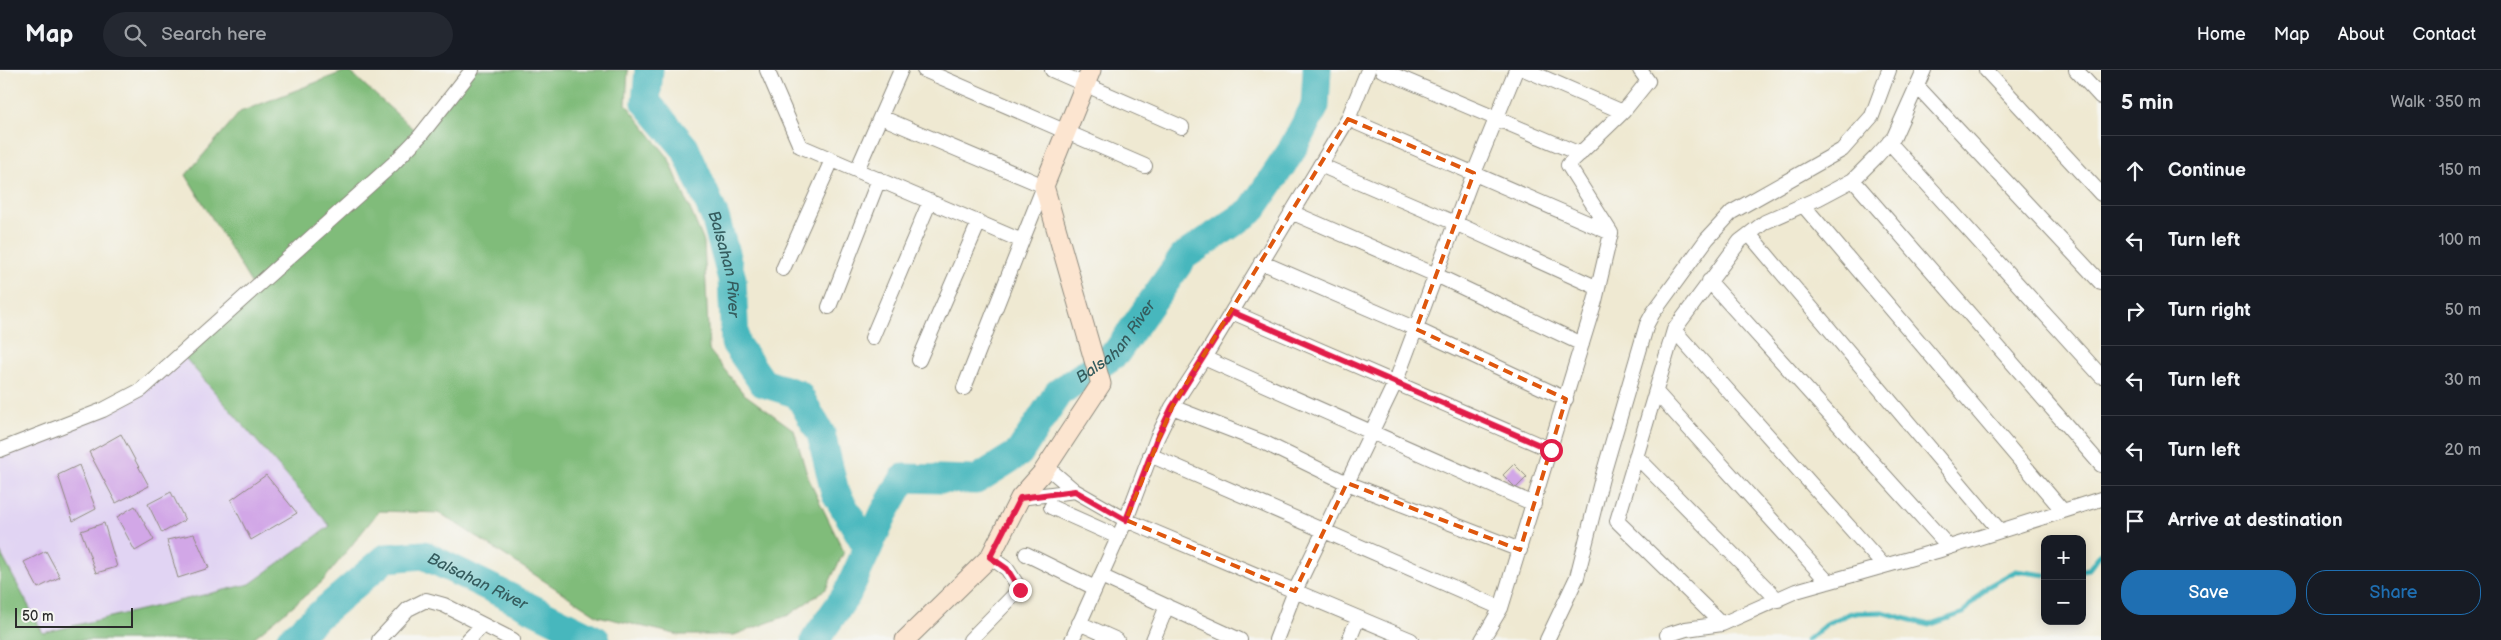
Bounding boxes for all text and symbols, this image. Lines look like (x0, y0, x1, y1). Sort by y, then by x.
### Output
search box (103, 12, 453, 57)
text: Map (25, 20, 73, 49)
icon: search (121, 21, 149, 49)
text: Search here (161, 23, 267, 46)
text: Home (2197, 24, 2246, 45)
text: Map (2274, 24, 2310, 45)
text: About (2338, 24, 2385, 45)
text: Contact (2413, 24, 2476, 45)
text: 5 min (2121, 90, 2174, 115)
text: Walk · 350 m (2390, 93, 2481, 112)
icon: ahead (2121, 157, 2149, 185)
text: Continue (2168, 159, 2246, 182)
text: 150 m (2439, 161, 2481, 180)
water label: Balsahan River (704, 208, 743, 319)
icon: left (2121, 227, 2149, 255)
text: Turn left (2168, 229, 2240, 252)
text: 100 m (2438, 231, 2481, 250)
water label: Balsahan River (1072, 296, 1160, 387)
icon: right (2121, 297, 2149, 325)
text: Turn right (2168, 299, 2251, 322)
text: 50 m (2445, 301, 2481, 320)
icon: left (2121, 367, 2149, 395)
text: Turn left (2168, 369, 2240, 392)
text: 30 m (2444, 371, 2481, 390)
icon: left (2121, 437, 2149, 465)
route start (1540, 439, 1563, 462)
text: Turn left (2168, 439, 2240, 462)
text: 20 m (2445, 441, 2481, 460)
icon: arrive (2121, 507, 2149, 535)
text: Arrive at destination (2168, 509, 2343, 532)
map controls (2041, 535, 2086, 625)
button: + (2041, 535, 2086, 580)
water label: Balsahan River (424, 549, 532, 615)
button: Save (2121, 570, 2296, 615)
button: Share (2306, 570, 2481, 615)
route end (1009, 579, 1032, 602)
button: − (2041, 580, 2086, 625)
scale bar (15, 605, 132, 628)
text: 50 m (22, 608, 54, 625)

